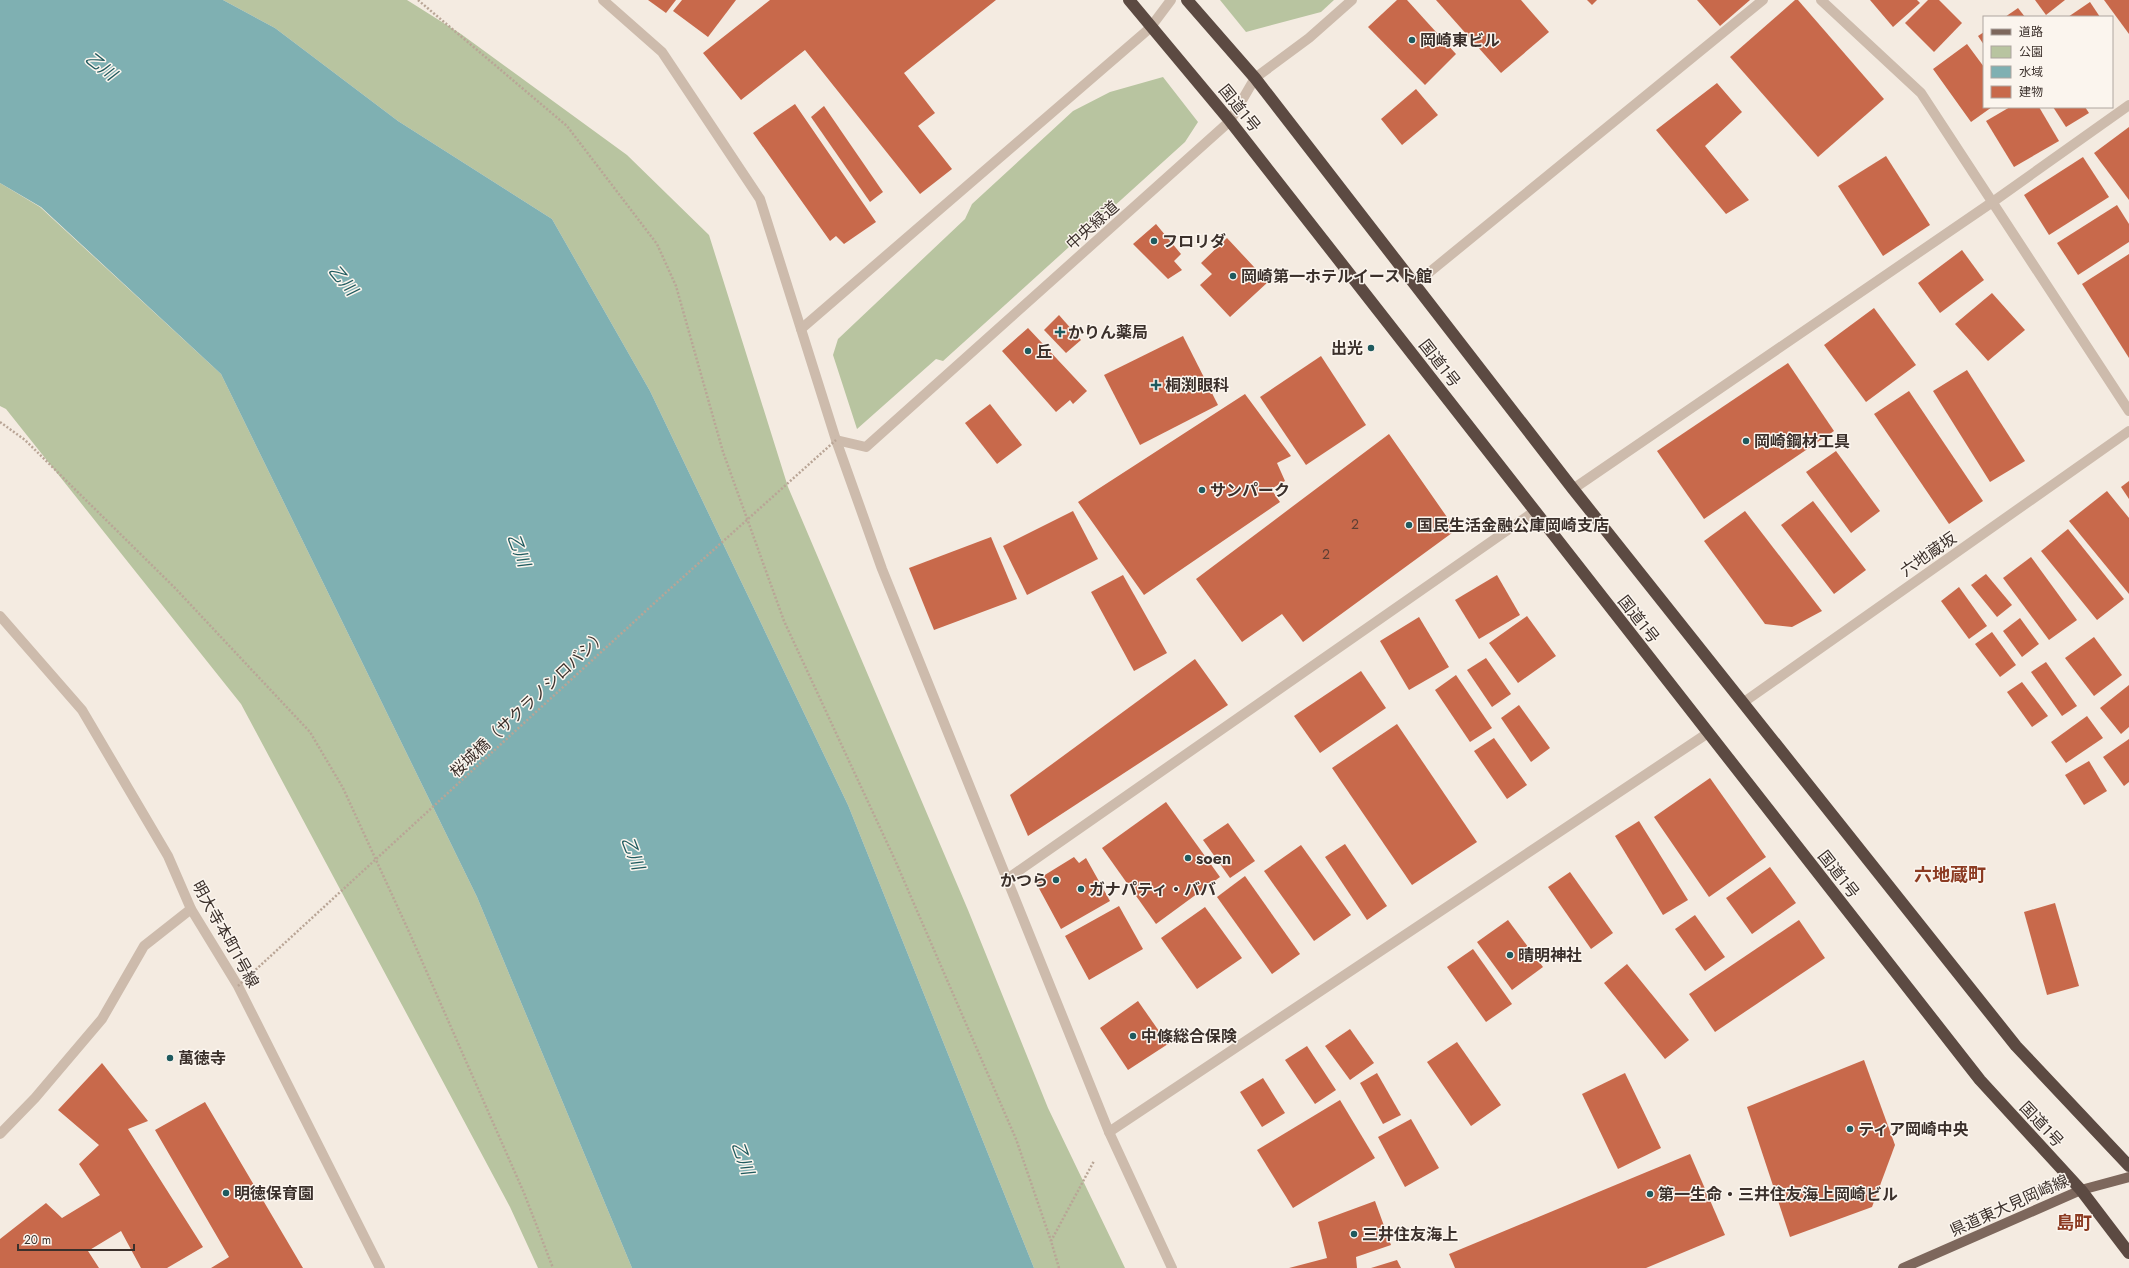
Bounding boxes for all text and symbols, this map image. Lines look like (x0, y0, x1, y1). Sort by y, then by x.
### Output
legend (1983, 16, 2113, 108)
text: 道路 (2019, 23, 2043, 41)
place label: 岡崎東ビル (1420, 29, 1500, 52)
marker: 岡崎東ビル (1407, 35, 1417, 45)
text: 公園 (2019, 43, 2043, 61)
water label: 乙川 (80, 46, 123, 87)
text: 水域 (2019, 63, 2043, 81)
street label: 国道1号 (1213, 80, 1266, 137)
text: 建物 (2019, 83, 2043, 101)
street label: 中央緑道 (1061, 195, 1124, 255)
place label: フロリダ (1162, 230, 1226, 253)
marker: フロリダ (1149, 236, 1159, 246)
water label: 乙川 (323, 259, 364, 302)
place label: 岡崎第一ホテルイースト館 (1241, 265, 1432, 288)
marker: 岡崎第一ホテルイースト館 (1228, 271, 1238, 281)
place label: かりん薬局 (1068, 321, 1148, 344)
marker: かりん薬局 (1055, 327, 1065, 337)
street label: 国道1号 (1414, 334, 1466, 392)
place label: 出光 (1331, 337, 1363, 360)
place label: 丘 (1036, 340, 1052, 363)
marker: 出光 (1366, 343, 1376, 353)
marker: 丘 (1023, 346, 1033, 356)
place label: 桐渕眼科 (1165, 374, 1229, 397)
marker: 桐渕眼科 (1150, 379, 1162, 391)
place label: 岡崎鋼材工具 (1754, 430, 1850, 453)
marker: 岡崎鋼材工具 (1741, 436, 1751, 446)
place label: サンパーク (1210, 479, 1290, 502)
marker: サンパーク (1197, 485, 1207, 495)
house number: 2 (1351, 514, 1359, 534)
place label: 国民生活金融公庫岡崎支店 (1417, 514, 1609, 537)
marker: 国民生活金融公庫岡崎支店 (1404, 520, 1414, 530)
street label: 六地蔵坂 (1895, 527, 1961, 582)
water label: 乙川 (502, 530, 537, 572)
house number: 2 (1322, 544, 1330, 564)
street label: 国道1号 (1613, 590, 1665, 648)
street label: 桜城橋（サクラノシロバシ） (445, 624, 612, 783)
water label: 乙川 (616, 833, 651, 875)
street label: 国道1号 (1813, 845, 1865, 903)
place label: soen (1196, 847, 1231, 870)
marker: soen (1183, 853, 1193, 863)
district label: 六地蔵町 (1914, 862, 1986, 888)
place label: かつら (1000, 869, 1048, 892)
marker: かつら (1051, 875, 1061, 885)
street label: 明大寺本町1号線 (187, 877, 265, 992)
place label: ガナパティ・ババ (1089, 878, 1216, 901)
marker: ガナパティ・ババ (1076, 884, 1086, 894)
place label: 晴明神社 (1518, 944, 1582, 967)
marker: 晴明神社 (1505, 950, 1515, 960)
place label: 中條総合保険 (1141, 1025, 1237, 1048)
marker: 中條総合保険 (1128, 1031, 1138, 1041)
place label: 萬徳寺 (178, 1047, 226, 1070)
marker: 萬徳寺 (165, 1053, 175, 1063)
street label: 国道1号 (2014, 1096, 2069, 1152)
place label: ティア岡崎中央 (1858, 1118, 1969, 1141)
marker: ティア岡崎中央 (1845, 1124, 1855, 1134)
water label: 乙川 (726, 1138, 761, 1180)
street label: 県道東大見岡崎線 (1946, 1169, 2072, 1242)
place label: 明徳保育園 (234, 1182, 314, 1205)
place label: 第一生命・三井住友海上岡崎ビル (1658, 1183, 1898, 1206)
marker: 明徳保育園 (221, 1188, 231, 1198)
marker: 第一生命・三井住友海上岡崎ビル (1645, 1189, 1655, 1199)
district label: 島町 (2056, 1210, 2092, 1236)
place label: 三井住友海上 (1362, 1223, 1458, 1246)
scale bar (18, 1226, 134, 1252)
marker: 三井住友海上 (1349, 1229, 1359, 1239)
text: 20 m (24, 1231, 51, 1249)

